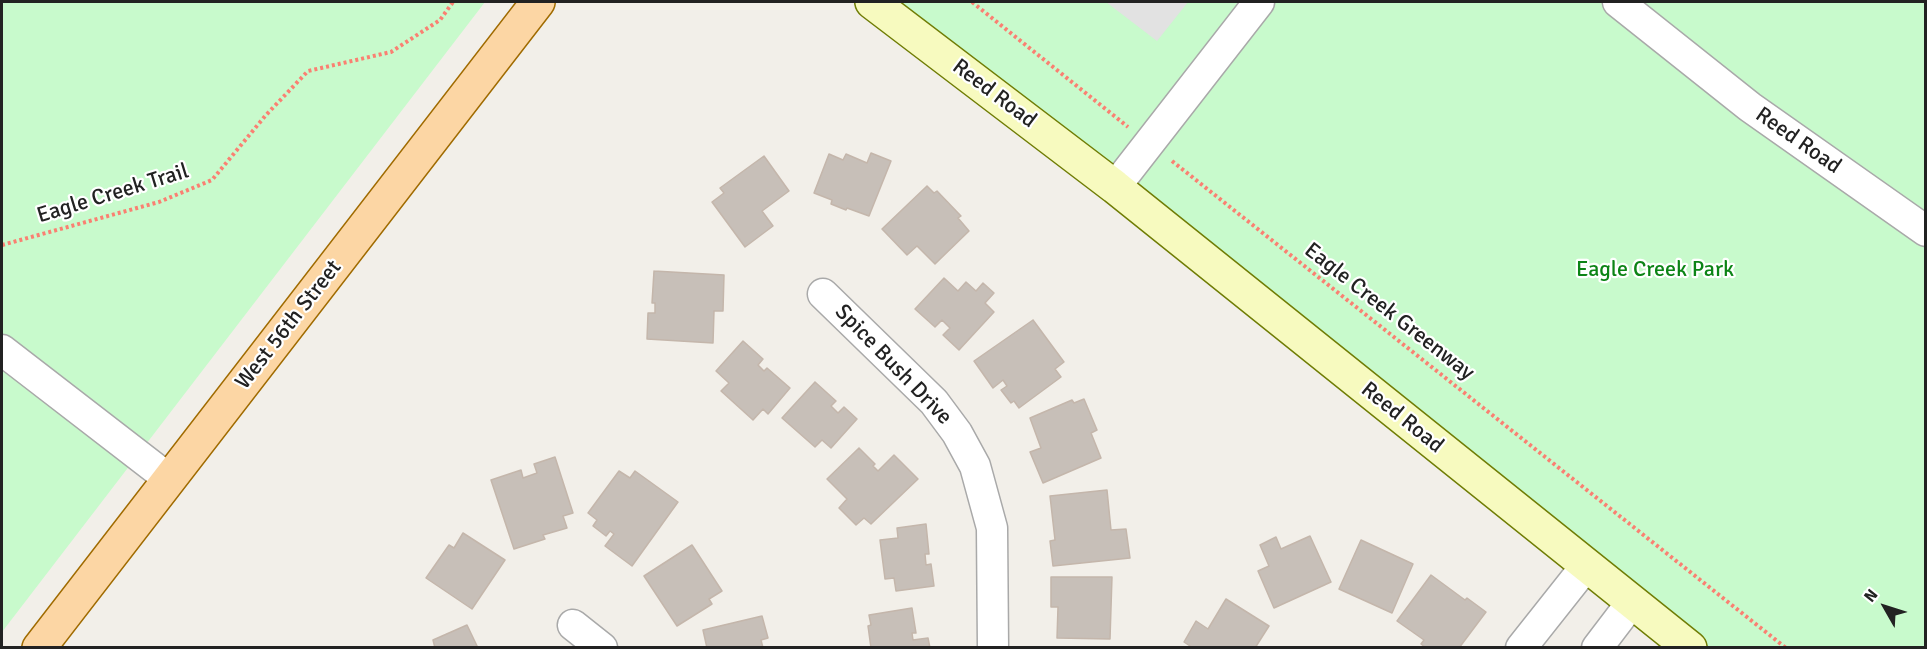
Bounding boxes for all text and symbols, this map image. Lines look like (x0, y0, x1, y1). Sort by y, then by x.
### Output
street label: Reed Road (947, 54, 1041, 134)
street label: Reed Road (1750, 102, 1846, 180)
street label: Eagle Creek Trail (34, 158, 192, 230)
street label: Eagle Creek Greenway (1299, 237, 1479, 387)
street label: West 56th Street (230, 255, 348, 395)
park label: Eagle Creek Park (1576, 257, 1734, 283)
street label: Spice Bush Drive (829, 299, 957, 431)
street label: Reed Road (1355, 377, 1449, 459)
north arrow (1855, 577, 1915, 637)
text: N (1860, 585, 1882, 606)

